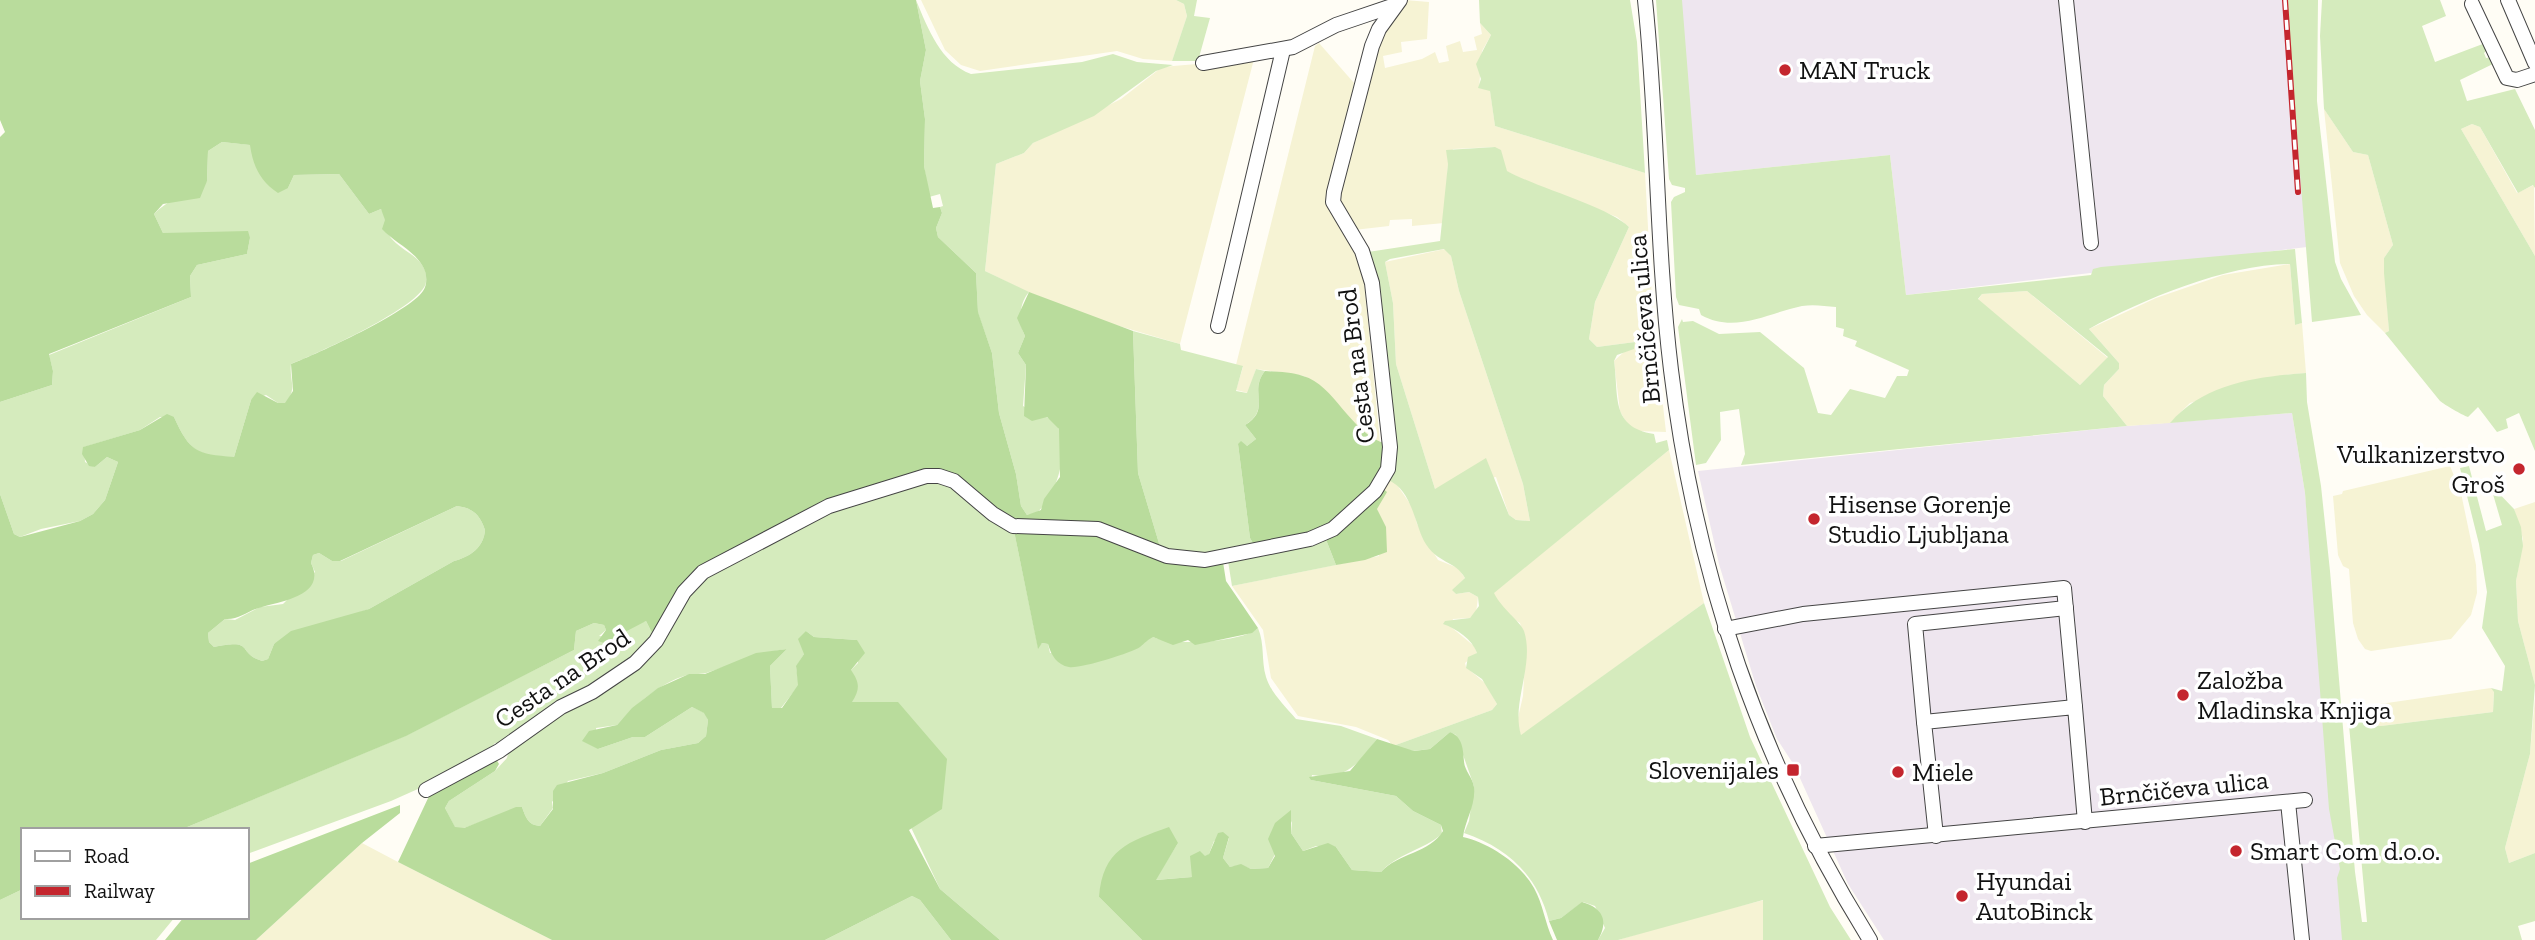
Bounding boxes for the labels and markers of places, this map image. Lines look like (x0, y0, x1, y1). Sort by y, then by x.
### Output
place label: MAN Truck (1799, 54, 1931, 86)
marker: MAN Truck (1777, 62, 1793, 78)
place label: Vulkanizerstvo Groš (2336, 438, 2505, 500)
marker: Vulkanizerstvo Groš (2511, 461, 2527, 477)
place label: Hisense Gorenje Studio Ljubljana (1828, 488, 2011, 550)
marker: Hisense Gorenje Studio Ljubljana (1806, 511, 1822, 527)
place label: Založba Mladinska Knjiga (2197, 664, 2392, 726)
marker: Založba Mladinska Knjiga (2175, 687, 2191, 703)
place label: Slovenijales (1648, 754, 1779, 786)
place label: Miele (1912, 756, 1974, 788)
marker: Slovenijales (1785, 762, 1801, 778)
marker: Miele (1890, 764, 1906, 780)
place label: Smart Com d.o.o. (2250, 835, 2440, 867)
marker: Smart Com d.o.o. (2228, 843, 2244, 859)
place label: Hyundai AutoBinck (1976, 865, 2093, 927)
marker: Hyundai AutoBinck (1954, 888, 1970, 904)

